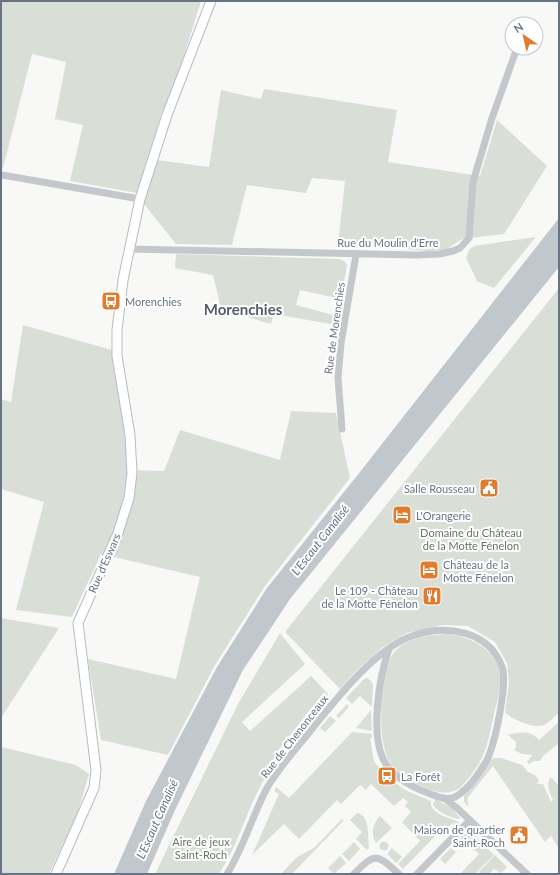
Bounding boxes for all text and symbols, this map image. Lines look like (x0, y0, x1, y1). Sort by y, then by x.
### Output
north arrow (504, 16, 544, 56)
text: N (511, 20, 525, 35)
street label: Rue du Moulin d'Erre (337, 236, 439, 249)
street label: Rue de Morenchies (321, 281, 347, 375)
bus stop icon: Morenchies (100, 290, 122, 312)
place label: Morenchies (125, 295, 182, 308)
district label: Morenchies (204, 300, 283, 318)
public building icon: Salle Rousseau (478, 477, 500, 499)
place label: Salle Rousseau (404, 482, 475, 495)
water label: L'Escaut Canalisé (288, 502, 352, 578)
hotel icon: L'Orangerie (391, 504, 413, 526)
place label: L'Orangerie (416, 509, 471, 522)
park label: Domaine du Château de la Motte Fénelon (420, 526, 522, 552)
street label: Rue d'Eswars (85, 531, 123, 595)
place label: Château de la Motte Fénelon (443, 558, 514, 584)
hotel icon: Château de la Motte Fénelon (418, 559, 440, 581)
place label: Le 109 - Château de la Motte Fénelon (322, 584, 418, 610)
restaurant icon: Le 109 - Château de la Motte Fénelon (421, 585, 443, 607)
street label: Rue de Chenonceaux (257, 691, 331, 780)
bus stop icon: La Forêt (376, 765, 398, 787)
place label: La Forêt (401, 770, 440, 783)
water label: L'Escaut Canalisé (133, 777, 181, 861)
place label: Maison de quartier Saint-Roch (414, 823, 505, 849)
public building icon: Maison de quartier Saint-Roch (508, 824, 530, 846)
park label: Aire de jeux Saint-Roch (172, 835, 230, 861)

